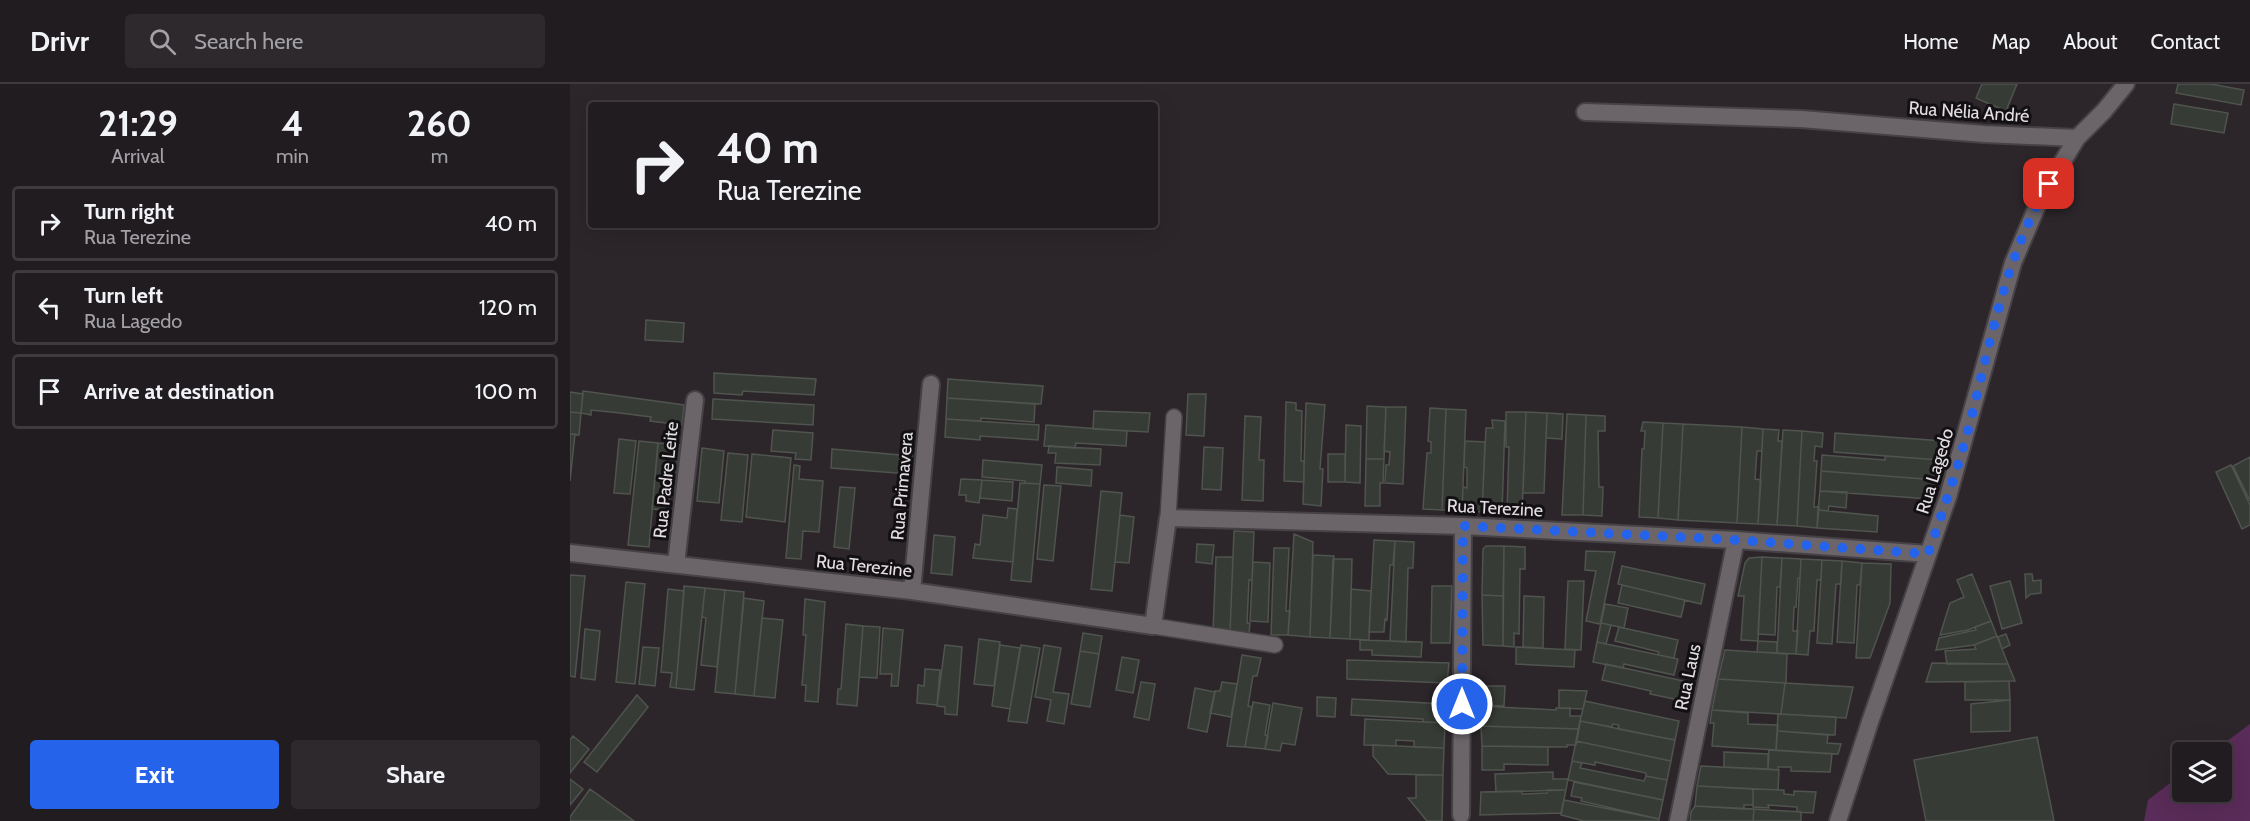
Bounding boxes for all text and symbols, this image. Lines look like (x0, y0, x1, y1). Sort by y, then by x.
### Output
search box (125, 14, 545, 68)
text: Drivr (30, 24, 89, 58)
icon: search (146, 25, 179, 58)
text: Search here (194, 28, 303, 55)
text: Home (1903, 29, 1959, 54)
text: Map (1992, 29, 2030, 54)
text: About (2063, 29, 2117, 54)
text: Contact (2150, 29, 2220, 54)
street label: Rua Nélia André (1908, 97, 2030, 127)
text: 21:29 (98, 101, 178, 145)
text: 4 (281, 101, 304, 145)
text: 260 (407, 101, 472, 145)
text: 40 m (717, 122, 819, 174)
icon: right (618, 126, 696, 204)
text: Arrival (111, 144, 165, 168)
text: min (276, 144, 309, 168)
text: m (431, 144, 448, 168)
pin (2023, 158, 2074, 209)
icon: arrive (2032, 167, 2065, 200)
text: Rua Terezine (717, 174, 862, 207)
text: Turn right (84, 198, 174, 225)
icon: right (33, 207, 66, 240)
text: 40 m (485, 210, 537, 237)
text: Rua Terezine (84, 225, 191, 249)
text: Turn left (84, 282, 163, 309)
icon: left (33, 291, 66, 324)
text: 120 m (479, 294, 537, 321)
text: Rua Lagedo (84, 309, 182, 333)
icon: arrive (33, 375, 66, 408)
text: Arrive at destination (84, 378, 274, 405)
text: 100 m (475, 378, 537, 405)
street label: Rua Padre Leite (649, 421, 683, 539)
street label: Rua Lagedo (1912, 425, 1958, 517)
street label: Rua Primavera (886, 431, 918, 541)
street label: Rua Terezine (1446, 494, 1544, 522)
street label: Rua Terezine (815, 550, 913, 582)
street label: Rua Laus (1670, 642, 1706, 712)
position arrow (1430, 672, 1494, 736)
button: Exit (30, 740, 279, 809)
button: Share (291, 740, 540, 809)
map controls (2172, 742, 2232, 802)
button: layers (2172, 742, 2232, 802)

